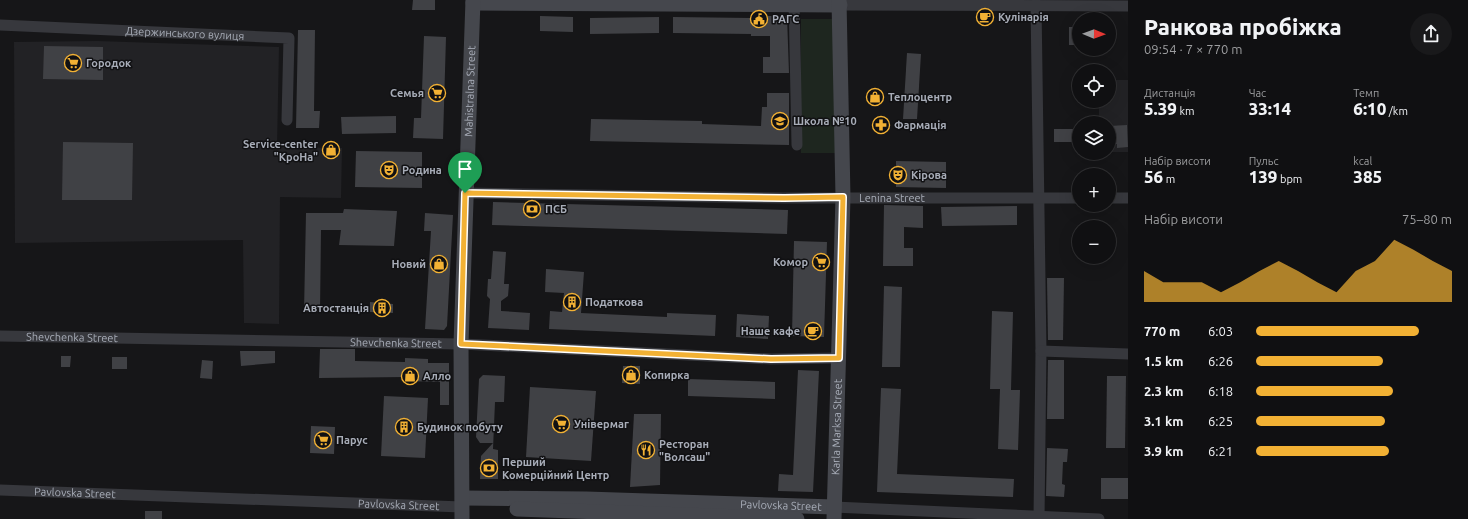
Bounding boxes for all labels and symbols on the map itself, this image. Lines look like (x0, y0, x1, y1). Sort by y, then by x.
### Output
cafe icon: Кулінарія (975, 7, 995, 27)
public building icon: РАГС (749, 9, 769, 29)
place label: Кулінарія (998, 11, 1049, 23)
north arrow (1072, 12, 1116, 56)
place label: РАГС (772, 13, 799, 25)
street label: Дзержинського вулиця (125, 25, 245, 42)
street label: Mahistralna Street (462, 45, 477, 137)
supermarket icon: Городок (63, 53, 83, 73)
place label: Городок (86, 57, 132, 69)
supermarket icon: Семья (427, 83, 447, 103)
place label: Семья (390, 87, 424, 99)
shop icon: Теплоцентр (865, 87, 885, 107)
place label: Теплоцентр (888, 91, 953, 103)
school or university icon: Школа №10 (770, 111, 790, 131)
place label: Школа №10 (793, 115, 857, 127)
pharmacy icon: Фармація (871, 115, 891, 135)
place label: Фармація (894, 119, 947, 131)
place label: Service-center "KpoHa" (243, 138, 318, 163)
shop icon: Service-center "KpoHa" (321, 140, 341, 160)
pin (448, 152, 482, 193)
theatre icon: Родина (379, 160, 399, 180)
place label: Родина (402, 164, 442, 176)
theatre icon: Кірова (888, 165, 908, 185)
place label: Кірова (911, 169, 947, 181)
street label: Lenina Street (859, 192, 926, 204)
bank icon: ПСБ (522, 199, 542, 219)
place label: ПСБ (545, 203, 567, 215)
supermarket icon: Комор (811, 252, 831, 272)
shop icon: Новий (429, 254, 449, 274)
place label: Комор (773, 256, 808, 268)
place label: Новий (391, 258, 426, 270)
building icon: Податкова (562, 292, 582, 312)
place label: Податкова (585, 296, 643, 308)
building icon: Автостанція (372, 298, 392, 318)
place label: Автостанція (303, 302, 369, 314)
cafe icon: Наше кафе (803, 321, 823, 341)
place label: Наше кафе (741, 325, 800, 337)
street label: Shevchenka Street (26, 330, 119, 344)
street label: Shevchenka Street (350, 336, 443, 350)
shop icon: Копирка (621, 365, 641, 385)
shop icon: Алло (400, 366, 420, 386)
place label: Копирка (644, 369, 690, 381)
place label: Алло (423, 370, 452, 382)
street label: Karla Marksa Street (829, 378, 844, 475)
supermarket icon: Універмаг (551, 414, 571, 434)
building icon: Будинок побуту (394, 417, 414, 437)
place label: Універмаг (574, 418, 629, 430)
place label: Будинок побуту (417, 421, 503, 433)
supermarket icon: Парус (313, 430, 333, 450)
place label: Парус (336, 434, 368, 446)
place label: Ресторан "Волсаш" (659, 438, 710, 463)
restaurant icon: Ресторан "Волсаш" (636, 440, 656, 460)
place label: Перший Комерційний Центр (502, 456, 610, 481)
bank icon: Перший Комерційний Центр (479, 458, 499, 478)
street label: Pavlovska Street (34, 485, 117, 500)
street label: Pavlovska Street (358, 497, 440, 512)
street label: Pavlovska Street (740, 498, 822, 513)

